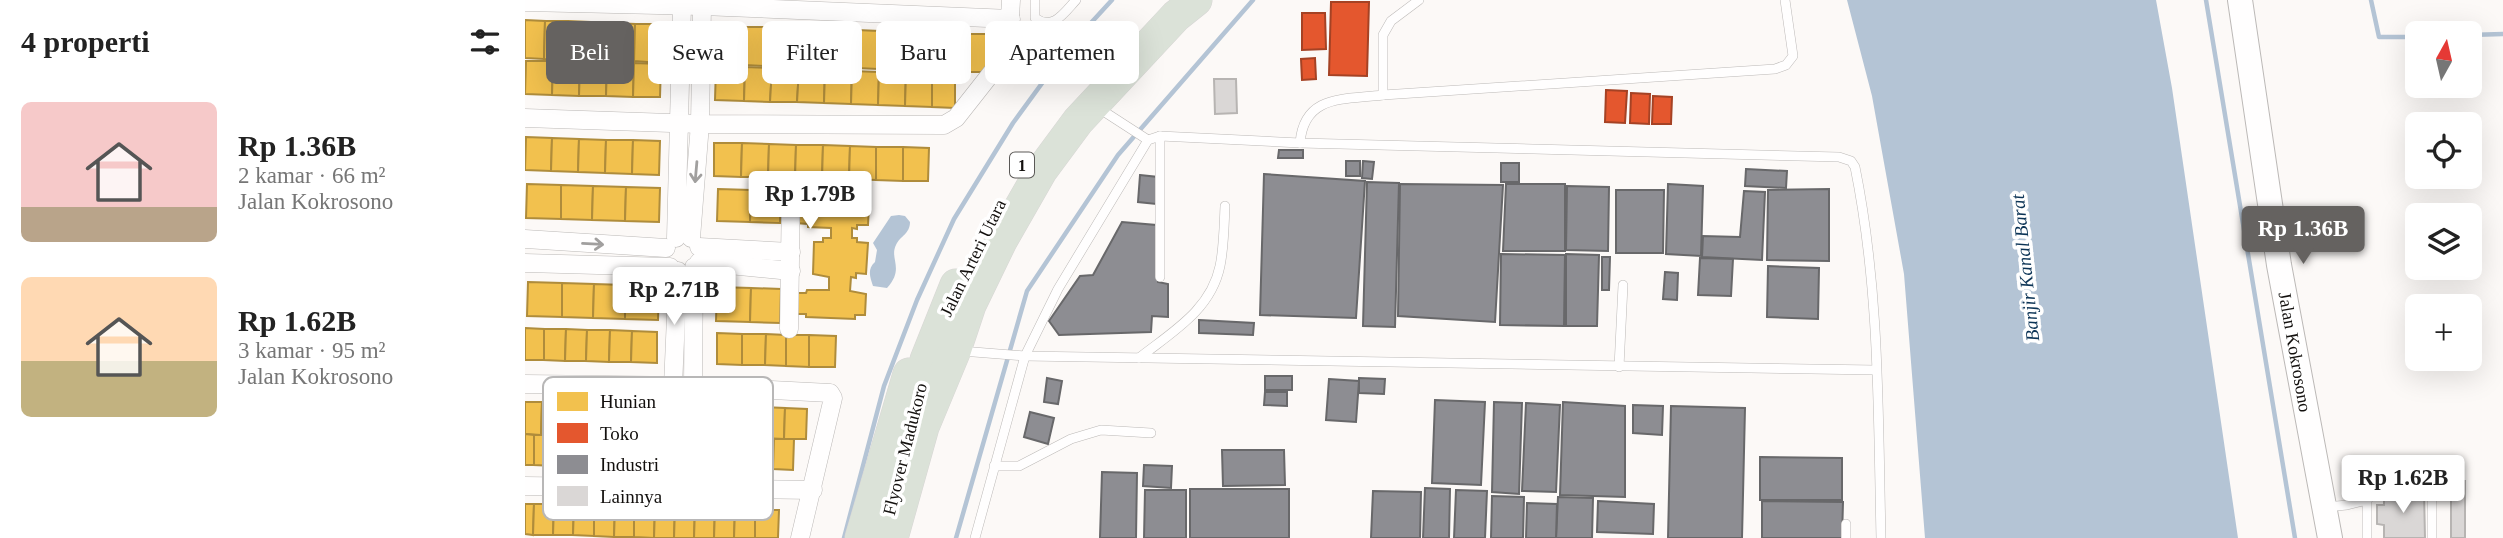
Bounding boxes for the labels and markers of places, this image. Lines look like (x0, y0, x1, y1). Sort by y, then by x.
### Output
pin: Rp 1.79B (738, 172, 882, 231)
pin: Rp 1.36B (2231, 206, 2375, 266)
pin: Rp 2.71B (602, 268, 746, 327)
pin: Rp 1.62B (2331, 456, 2475, 515)

